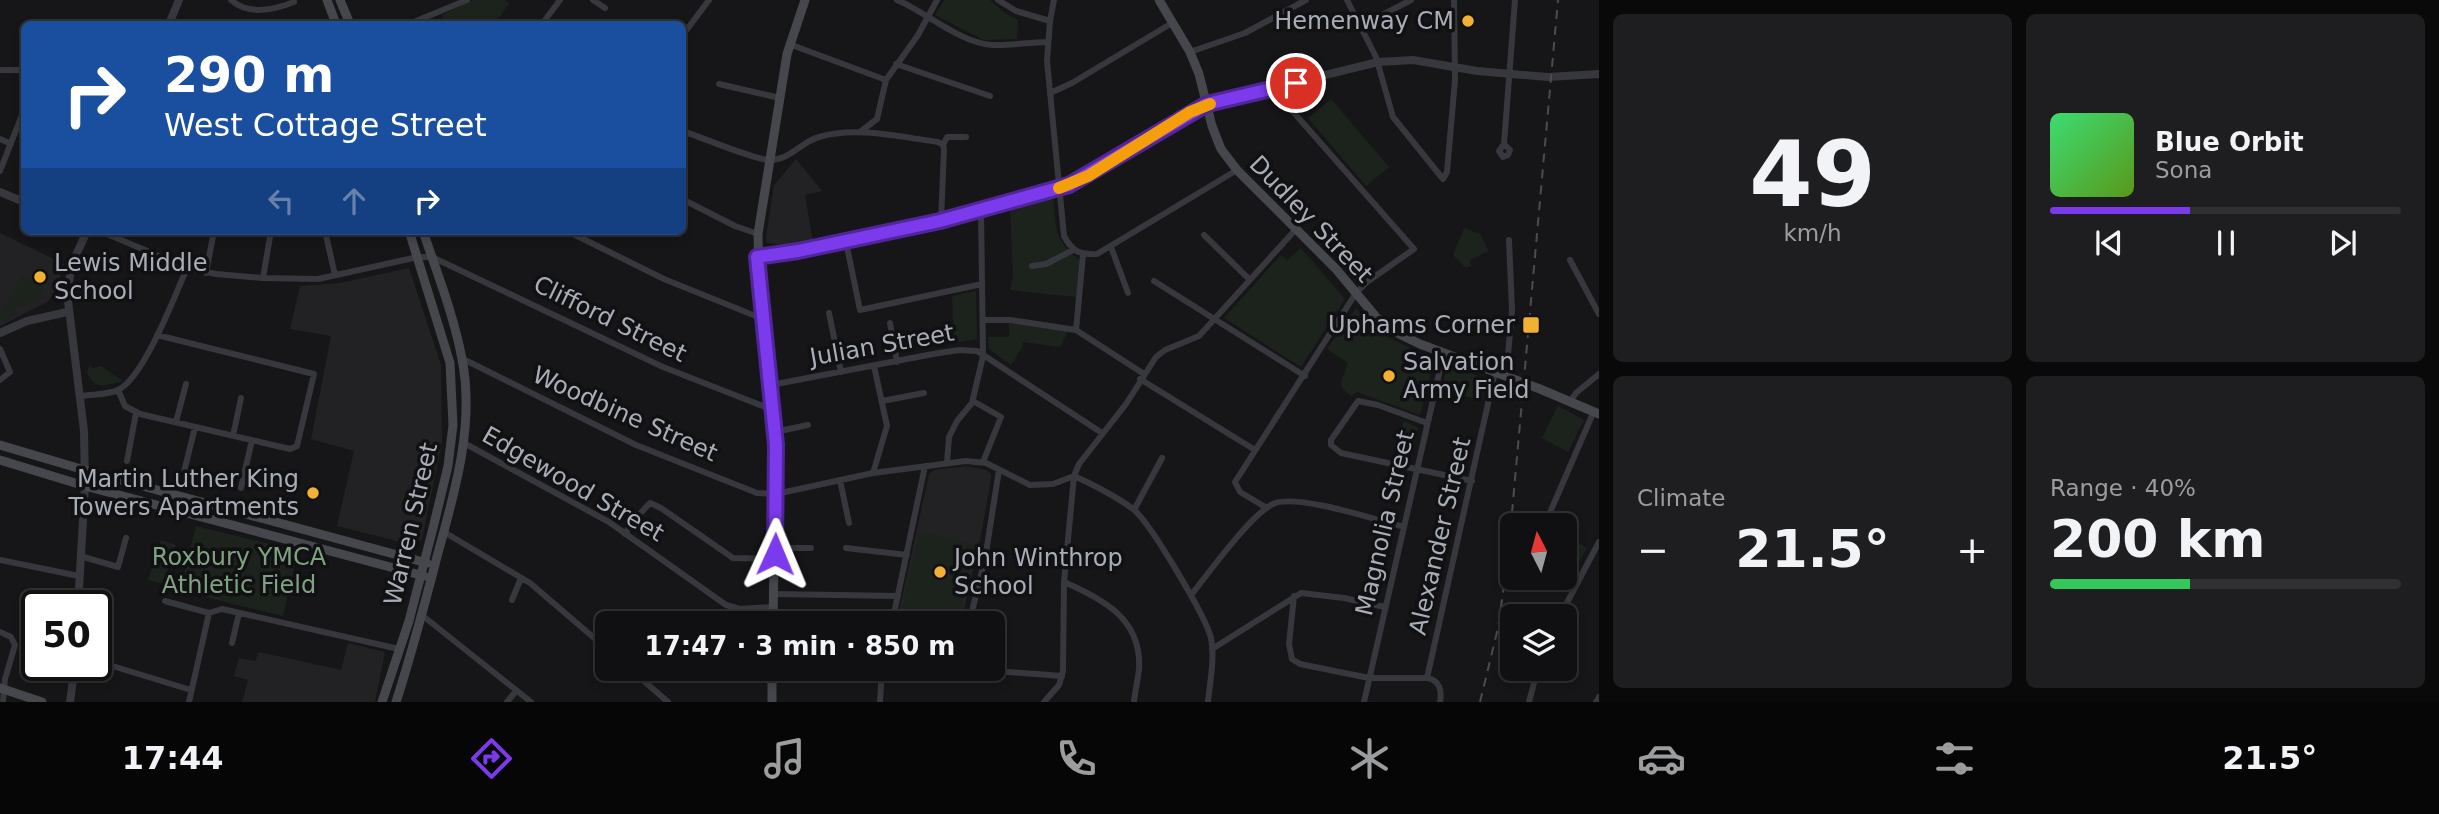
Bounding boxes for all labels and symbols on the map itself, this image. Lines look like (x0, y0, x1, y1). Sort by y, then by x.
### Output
place label: Hemenway CM (1274, 7, 1454, 35)
marker: Hemenway CM (1460, 13, 1476, 29)
pin (1266, 53, 1326, 113)
street label: Dudley Street (1244, 150, 1378, 288)
place label: Lewis Middle School (54, 249, 207, 305)
marker: Lewis Middle School (32, 269, 48, 285)
street label: Clifford Street (529, 270, 691, 368)
place label: Uphams Corner (1328, 311, 1515, 339)
marker: Uphams Corner (1521, 315, 1541, 335)
street label: Julian Street (806, 319, 956, 372)
place label: Salvation Army Field (1403, 348, 1529, 404)
street label: Woodbine Street (528, 361, 722, 467)
marker: Salvation Army Field (1381, 368, 1397, 384)
street label: Edgewood Street (477, 421, 669, 547)
street label: Magnolia Street (1350, 428, 1420, 618)
street label: Alexander Street (1404, 434, 1476, 638)
street label: Warren Street (379, 440, 443, 608)
place label: Martin Luther King Towers Apartments (67, 465, 299, 521)
marker: Martin Luther King Towers Apartments (305, 485, 321, 501)
north arrow (1500, 513, 1577, 590)
position arrow (738, 517, 812, 591)
park label: Roxbury YMCA Athletic Field (152, 543, 327, 599)
place label: John Winthrop School (952, 544, 1123, 600)
marker: John Winthrop School (932, 564, 948, 580)
speed limit sign: 50 (21, 590, 112, 681)

